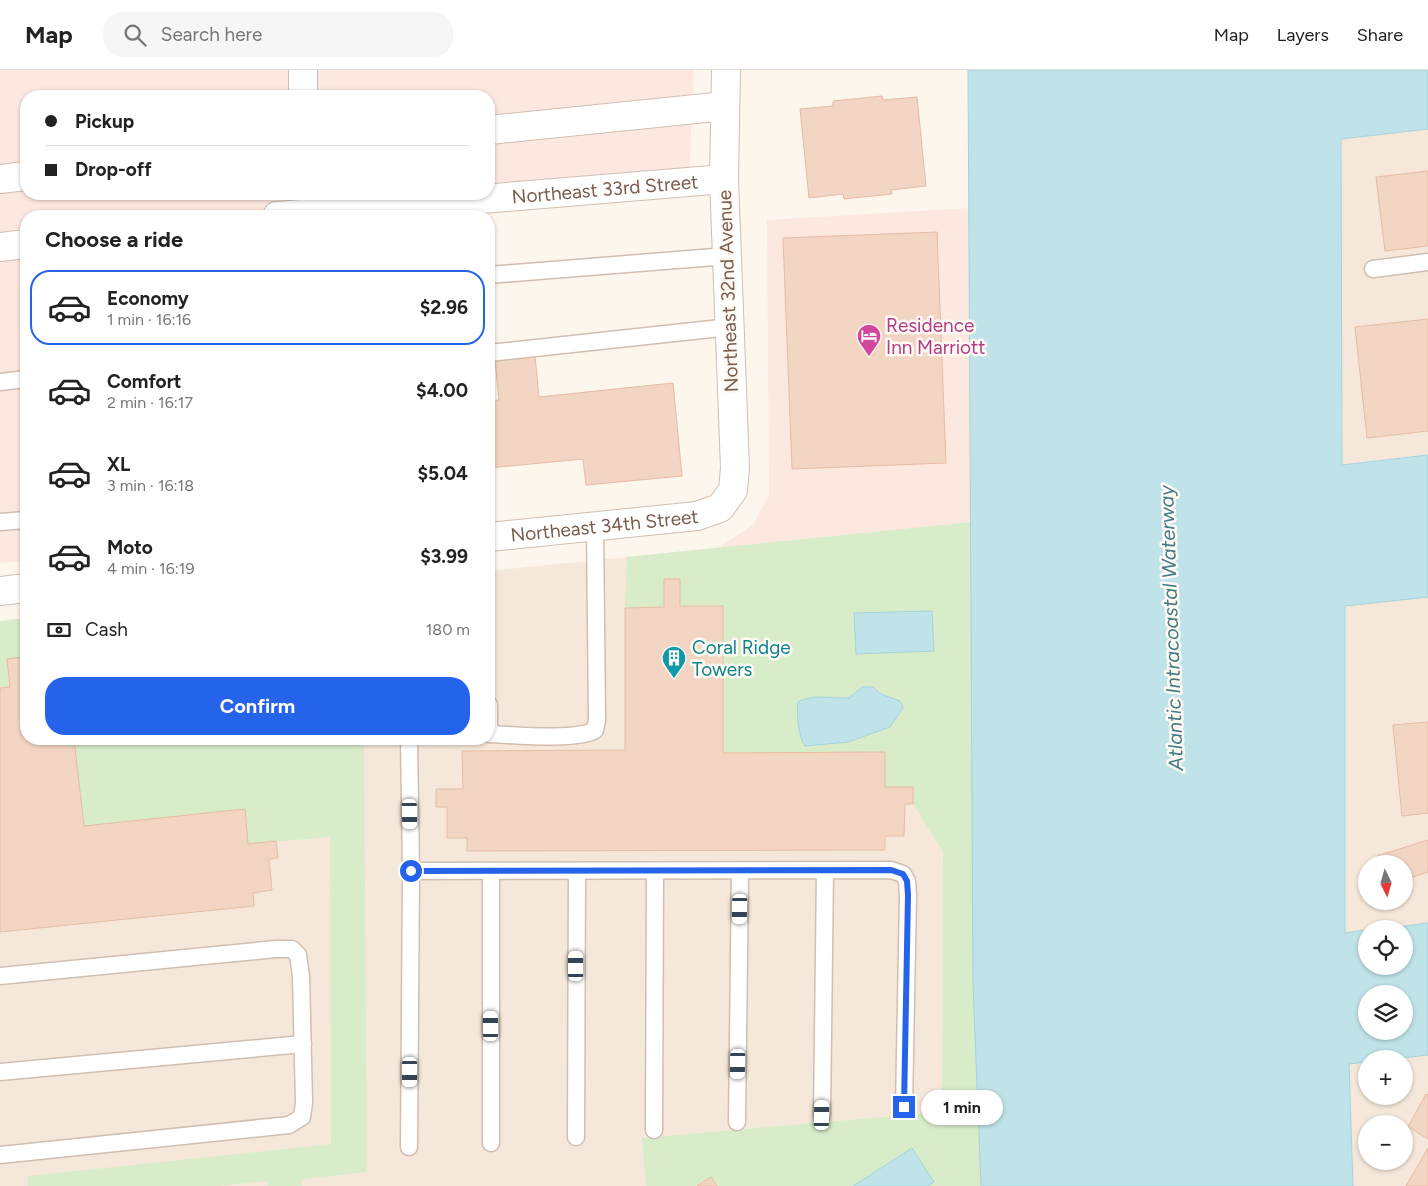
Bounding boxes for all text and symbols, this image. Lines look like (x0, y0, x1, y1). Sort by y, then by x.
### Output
search box (103, 12, 453, 57)
text: Map (25, 20, 73, 49)
icon: search (121, 21, 149, 49)
text: Search here (161, 23, 262, 46)
text: Map (1214, 24, 1249, 46)
text: Layers (1277, 24, 1329, 46)
text: Share (1357, 24, 1403, 46)
text: Pickup (75, 110, 134, 133)
text: Drop-off (75, 158, 152, 181)
street label: Northeast 33rd Street (511, 170, 699, 208)
street label: Northeast 32nd Avenue (713, 189, 743, 393)
text: Choose a ride (45, 226, 183, 253)
icon: car (47, 285, 92, 330)
text: Economy (107, 287, 189, 310)
text: $2.96 (420, 296, 468, 319)
text: 1 min · 16:16 (107, 310, 191, 329)
place label: Residence Inn Marriott (886, 314, 985, 359)
hotel icon: Residence Inn Marriott (856, 323, 882, 357)
icon: car (47, 368, 92, 413)
text: Comfort (107, 370, 182, 393)
text: $4.00 (416, 379, 468, 402)
text: 2 min · 16:17 (107, 393, 193, 412)
icon: car (47, 451, 92, 496)
text: XL (107, 453, 130, 476)
text: $5.04 (417, 462, 468, 485)
text: 3 min · 16:18 (107, 476, 194, 495)
water label: Atlantic Intracoastal Waterway (1154, 483, 1188, 772)
street label: Northeast 34th Street (509, 504, 699, 546)
icon: car (47, 534, 92, 579)
text: Moto (107, 536, 153, 559)
text: $3.99 (420, 545, 468, 568)
text: 4 min · 16:19 (107, 559, 195, 578)
icon: cash (45, 616, 73, 644)
text: Cash (85, 618, 128, 641)
text: 180 m (426, 620, 470, 639)
place label: Coral Ridge Towers (692, 636, 791, 681)
building icon: Coral Ridge Towers (661, 645, 687, 679)
button: Confirm (45, 677, 470, 735)
car (402, 799, 417, 829)
north arrow (1358, 855, 1412, 910)
map controls (1358, 855, 1413, 1170)
route start (400, 860, 422, 882)
car (732, 894, 747, 924)
button: locate (1358, 920, 1413, 975)
car (568, 951, 583, 981)
button: layers (1358, 985, 1413, 1040)
car (483, 1011, 498, 1041)
car (730, 1049, 745, 1079)
button: + (1358, 1050, 1413, 1105)
car (402, 1057, 417, 1087)
callout: 1 min (922, 1090, 1004, 1124)
route end (893, 1096, 915, 1118)
text: 1 min (943, 1098, 981, 1117)
car (814, 1100, 829, 1130)
button: − (1358, 1115, 1413, 1170)

